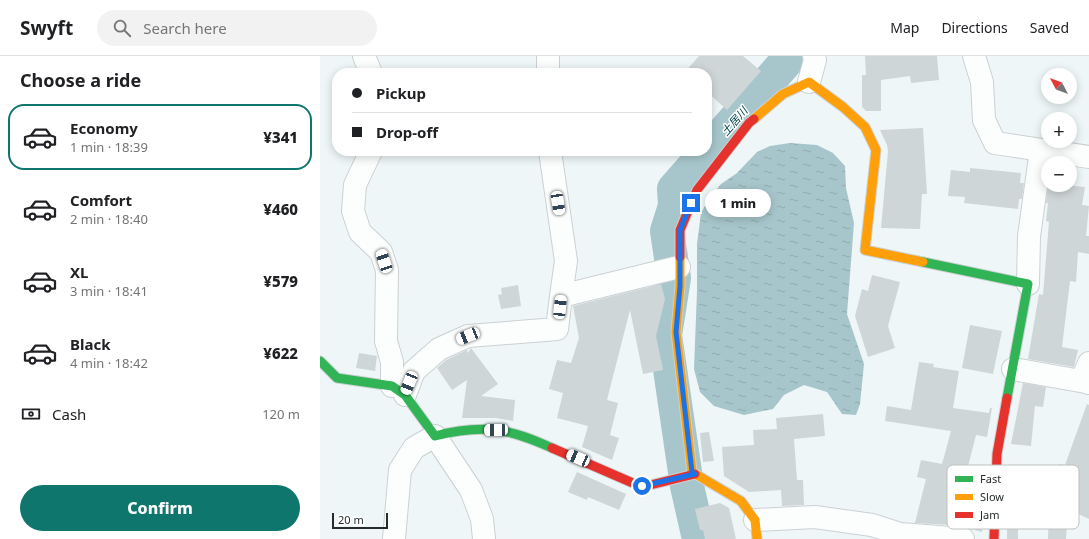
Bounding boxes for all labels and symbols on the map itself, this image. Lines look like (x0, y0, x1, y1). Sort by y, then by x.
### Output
north arrow (1041, 68, 1077, 104)
water label: 土居川 (718, 103, 751, 138)
callout: 1 min (705, 189, 771, 217)
car (550, 190, 566, 216)
route end (682, 194, 700, 212)
car (375, 248, 393, 274)
car (553, 294, 567, 320)
car (455, 326, 481, 346)
car (399, 370, 419, 396)
car (484, 424, 508, 436)
car (565, 448, 591, 468)
legend (947, 465, 1079, 529)
text: Fast (980, 471, 1001, 486)
route start (633, 477, 651, 495)
text: Slow (980, 489, 1004, 504)
text: Jam (979, 507, 999, 522)
scale bar (332, 511, 388, 530)

